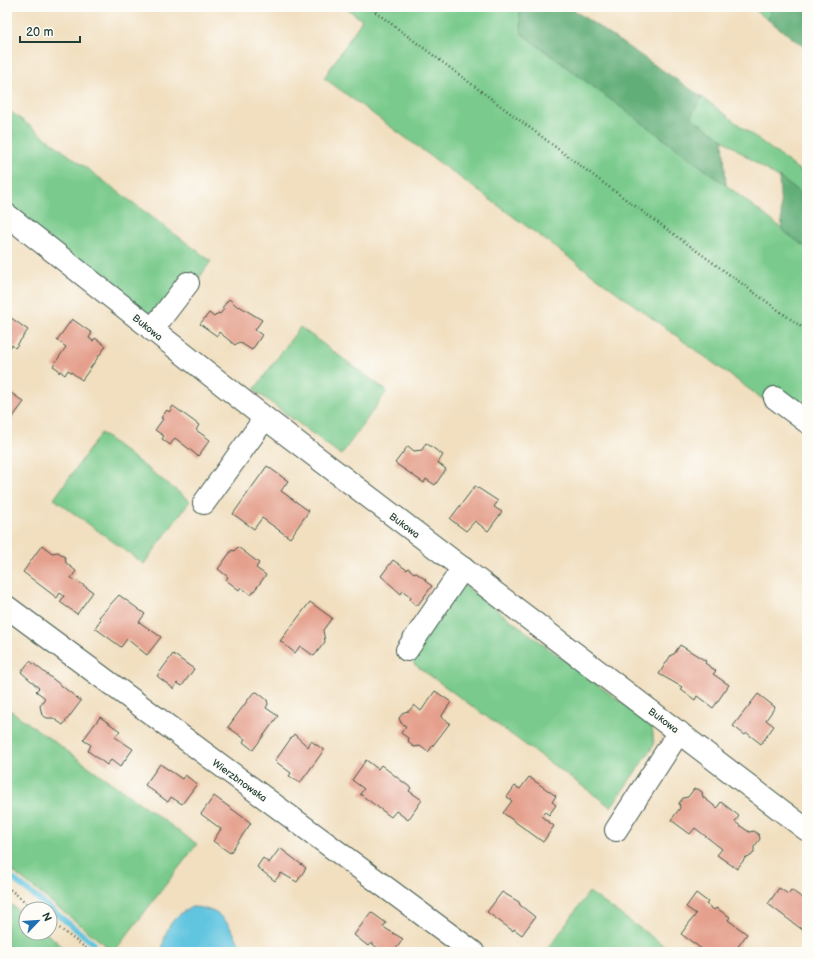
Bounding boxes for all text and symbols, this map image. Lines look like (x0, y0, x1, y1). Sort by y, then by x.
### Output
scale bar (20, 18, 80, 44)
text: 20 m (26, 25, 53, 40)
street label: Bukowa (130, 312, 165, 344)
street label: Bukowa (387, 510, 422, 541)
street label: Bukowa (646, 705, 681, 736)
street label: Wierzbnowska (210, 757, 269, 805)
north arrow (18, 901, 58, 941)
text: N (39, 910, 54, 923)

